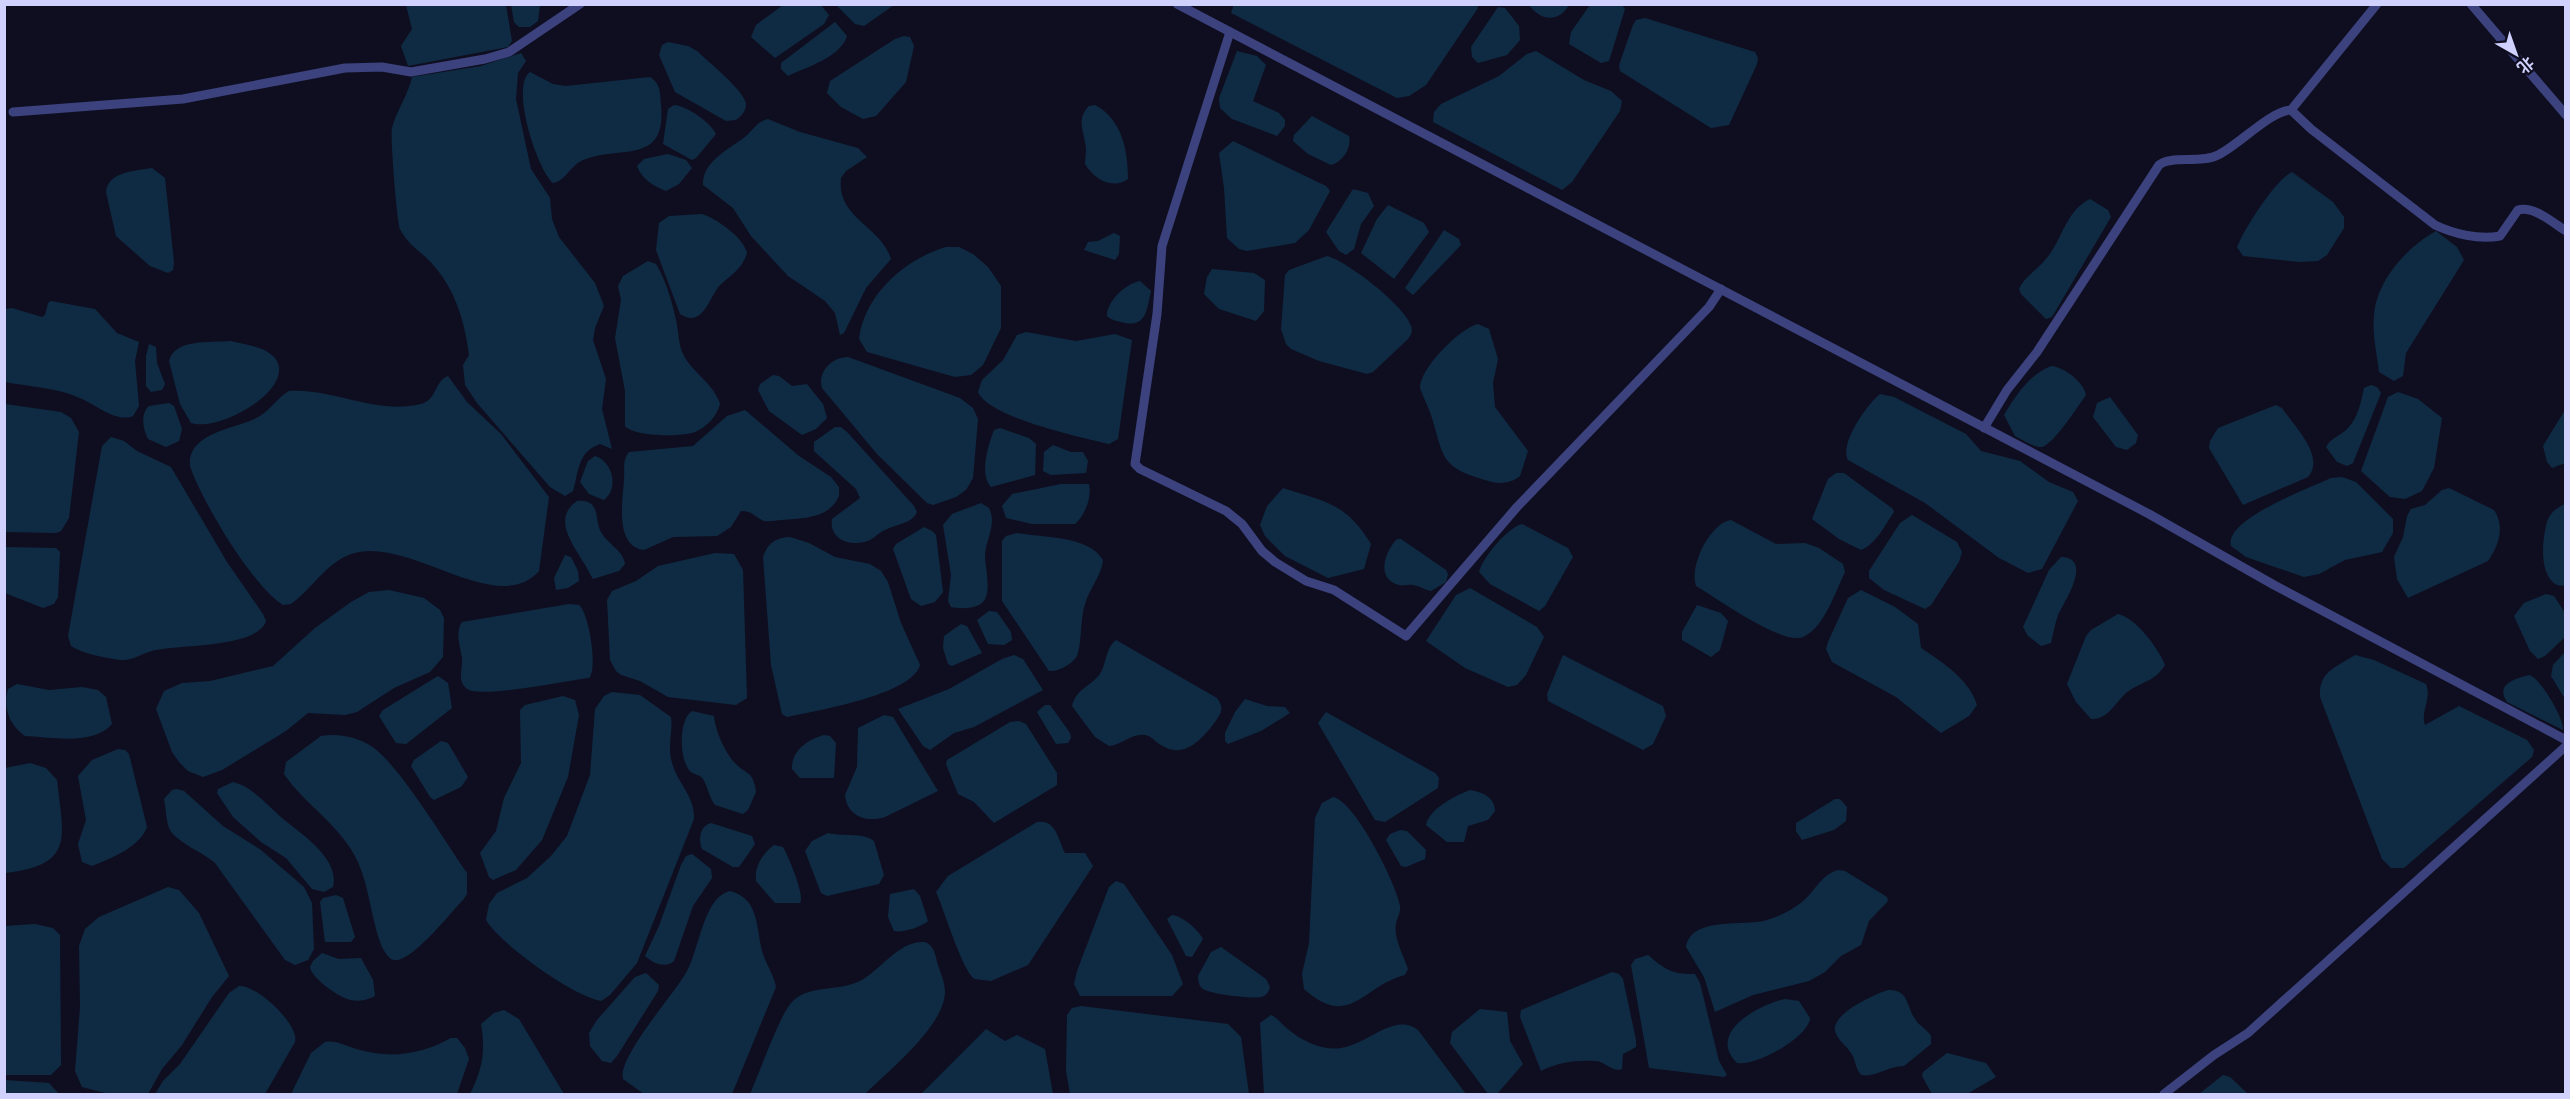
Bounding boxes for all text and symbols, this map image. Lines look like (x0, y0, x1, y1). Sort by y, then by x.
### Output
north arrow (2486, 24, 2546, 84)
text: 北 (2513, 53, 2538, 78)

